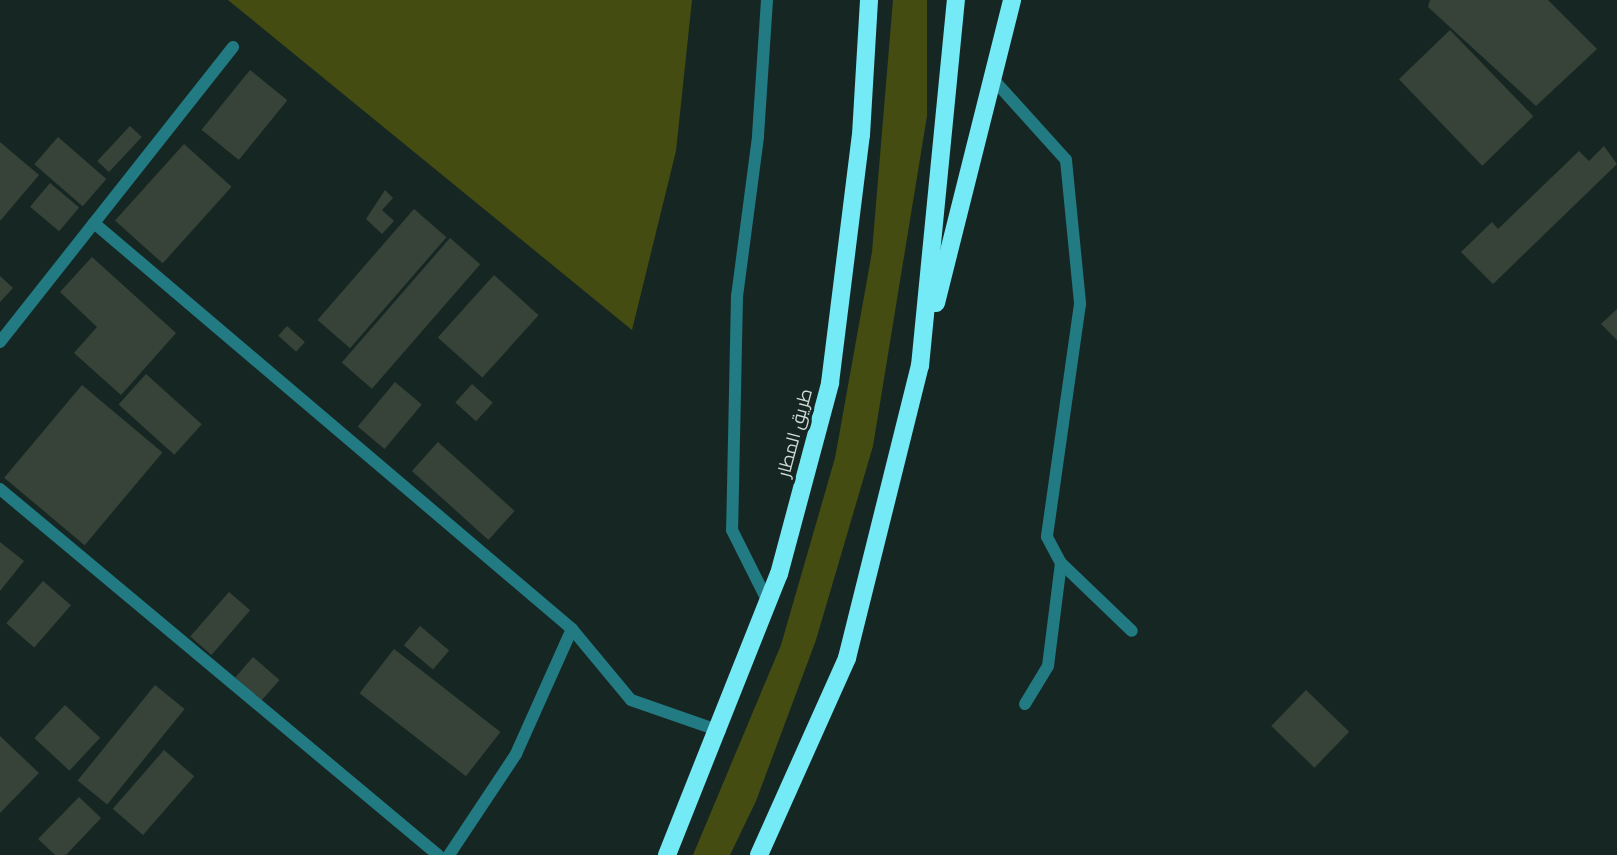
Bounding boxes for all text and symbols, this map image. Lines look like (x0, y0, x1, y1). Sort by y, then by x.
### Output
street label: طريق المطار (773, 386, 817, 480)

